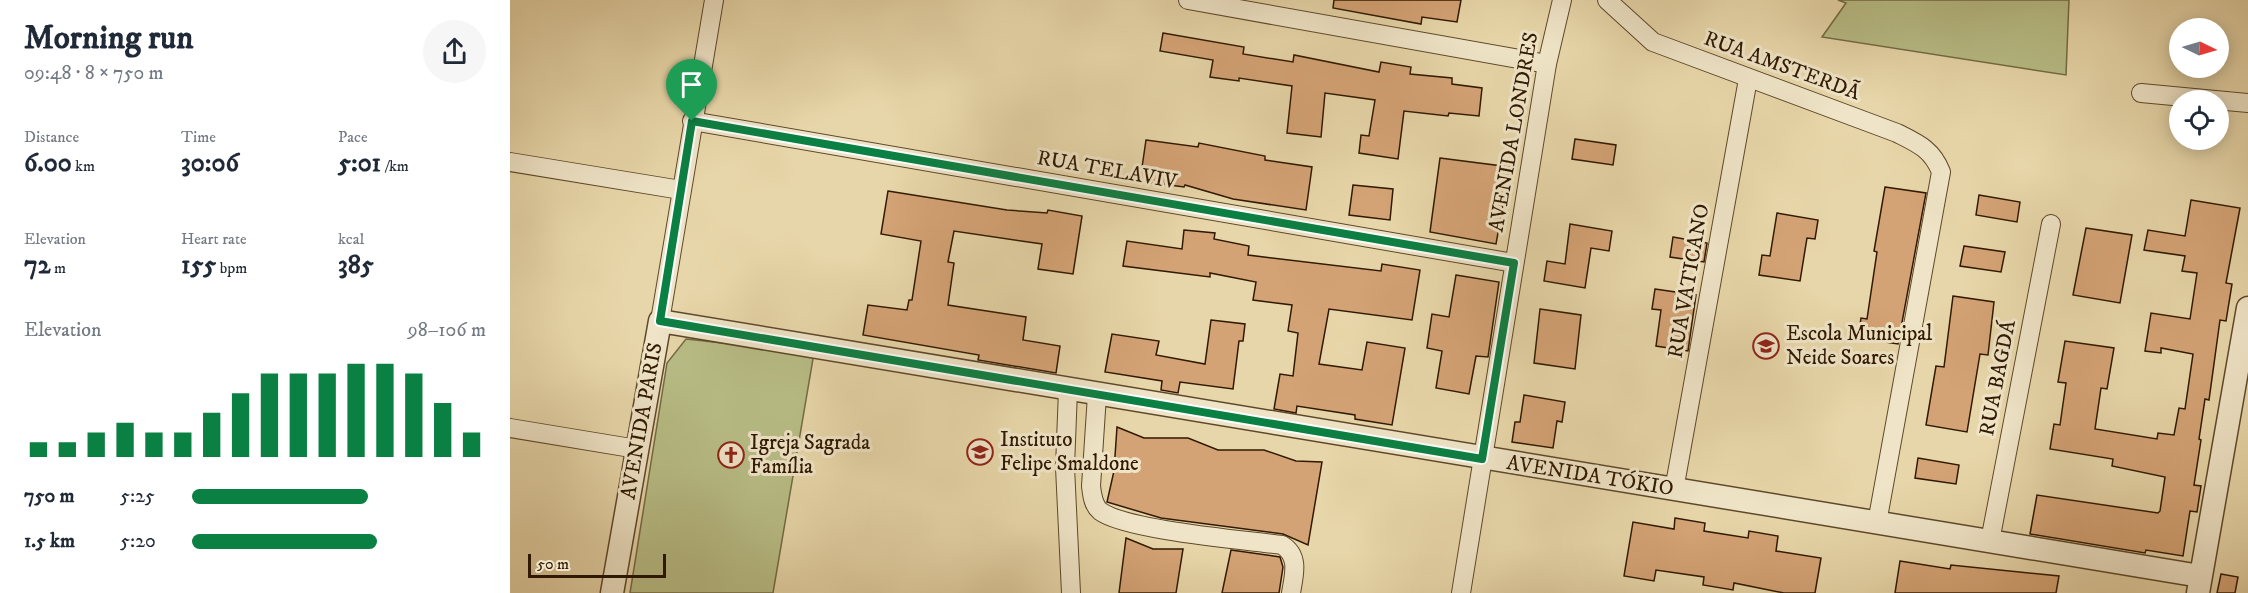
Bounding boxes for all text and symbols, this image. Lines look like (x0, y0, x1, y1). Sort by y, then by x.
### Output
text: Morning run (24, 18, 193, 59)
north arrow (2169, 18, 2229, 78)
map controls (2169, 18, 2229, 150)
button: share (423, 20, 486, 83)
street label: RUA AMSTERDÃ (1700, 24, 1865, 107)
street label: AVENIDA LONDRES (1484, 30, 1544, 234)
pin (666, 59, 717, 121)
text: 09:48 · 8 × 750 m (24, 61, 163, 86)
icon: arrive (675, 68, 708, 101)
button: locate (2169, 90, 2229, 150)
text: Distance (24, 127, 79, 147)
text: Time (181, 127, 216, 147)
text: Pace (338, 127, 368, 147)
street label: RUA TELAVIV (1035, 145, 1180, 195)
text: 6.00 (24, 147, 72, 180)
text: 30:06 (181, 147, 239, 180)
text: 5:01 (338, 147, 381, 180)
text: km (72, 156, 95, 176)
text: /km (381, 156, 409, 176)
street label: RUA VATICANO (1663, 202, 1715, 360)
text: Elevation (24, 229, 86, 249)
text: Heart rate (181, 229, 247, 249)
text: kcal (338, 229, 364, 249)
text: 72 (24, 249, 50, 282)
text: 155 (181, 249, 216, 282)
text: 385 (338, 249, 374, 282)
text: m (50, 258, 66, 278)
text: bpm (216, 258, 247, 278)
street label: RUA BAGDÁ (1972, 317, 2022, 438)
text: Elevation (24, 318, 101, 343)
text: 98–106 m (408, 318, 486, 343)
place label: Escola Municipal Neide Soares (1786, 321, 1933, 371)
school or university icon: Escola Municipal Neide Soares (1751, 331, 1781, 361)
street label: AVENIDA PARIS (615, 341, 669, 501)
place label: Instituto Felipe Smaldone (1000, 427, 1139, 477)
place label: Igreja Sagrada Família (750, 430, 870, 480)
school or university icon: Instituto Felipe Smaldone (965, 437, 995, 467)
church icon: Igreja Sagrada Família (716, 440, 746, 470)
street label: AVENIDA TÓKIO (1505, 448, 1676, 502)
text: 750 m (24, 484, 74, 509)
text: 5:25 (120, 484, 155, 509)
text: 1.5 km (24, 529, 75, 554)
text: 5:20 (120, 529, 156, 554)
scale bar (528, 551, 666, 578)
text: 50 m (537, 554, 569, 574)

